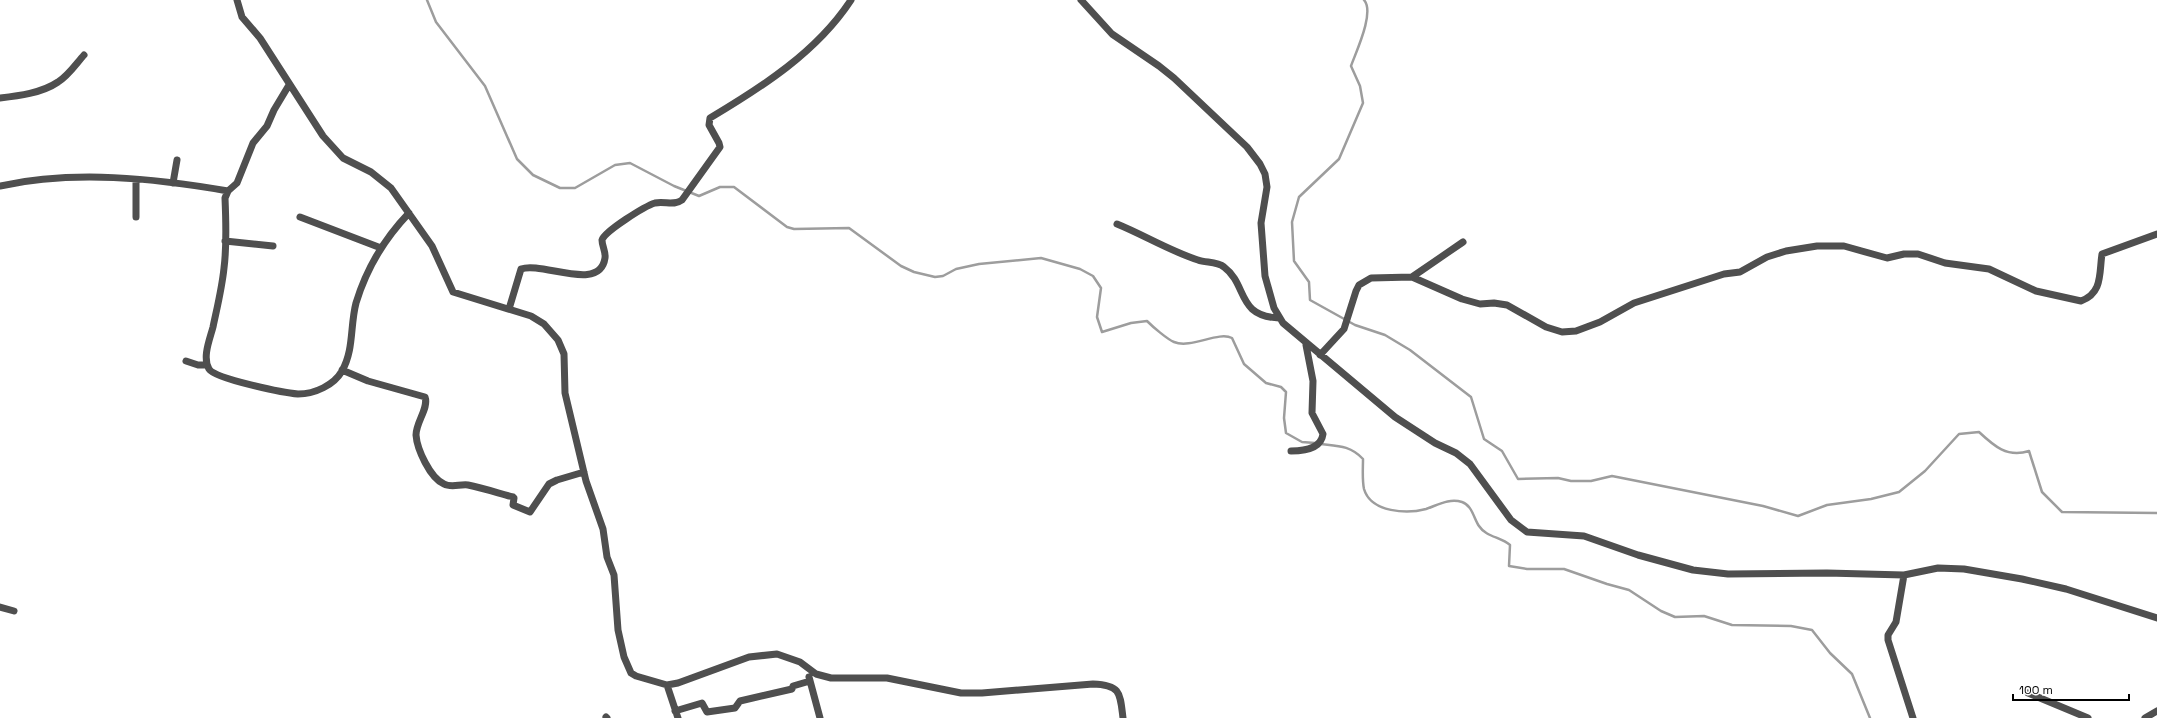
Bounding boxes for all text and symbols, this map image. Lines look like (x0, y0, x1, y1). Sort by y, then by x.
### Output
scale bar (2013, 676, 2129, 702)
text: 100 m (2019, 682, 2053, 698)

